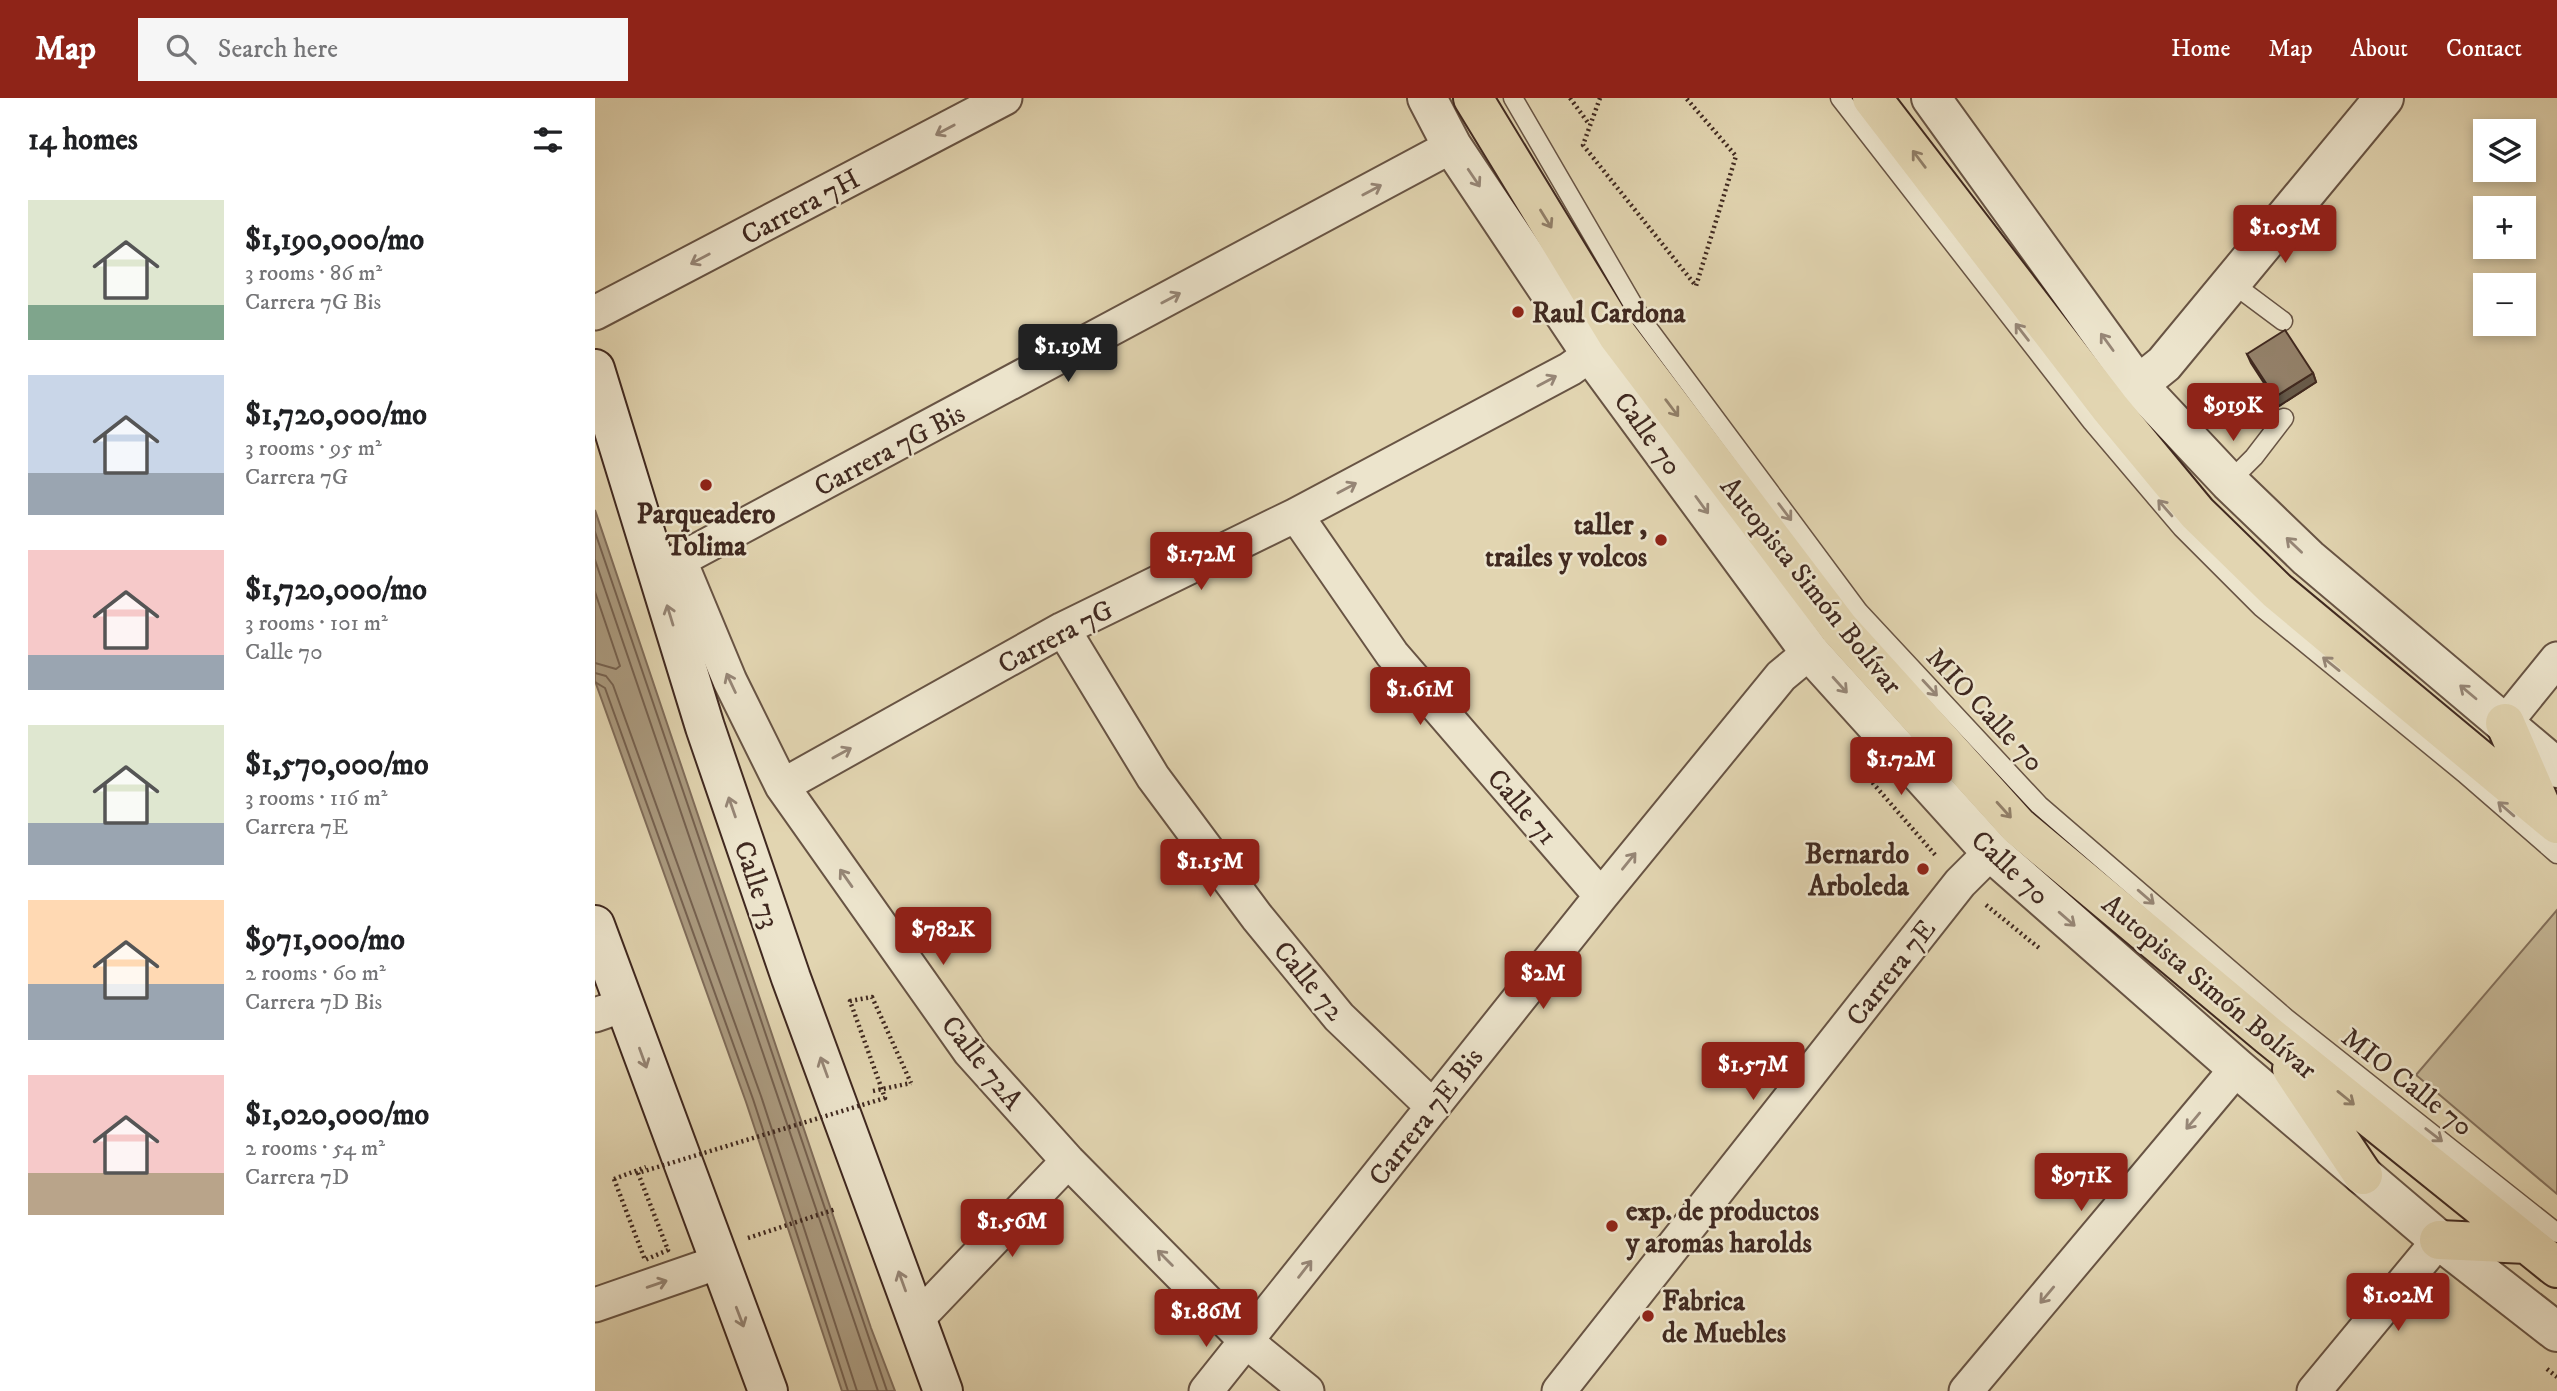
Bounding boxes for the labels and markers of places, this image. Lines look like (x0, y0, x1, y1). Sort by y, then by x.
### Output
pin: $1.05M (2228, 206, 2342, 265)
place label: Raul Cardona (1532, 296, 1687, 331)
marker: Raul Cardona (1510, 304, 1526, 320)
pin: $1.19M (1011, 324, 1125, 384)
pin: $919K (2184, 384, 2282, 443)
marker: Parqueadero Tolima (698, 477, 714, 493)
place label: Parqueadero Tolima (637, 497, 776, 564)
place label: taller , trailes y volcos (1485, 508, 1648, 575)
pin: $1.72M (1144, 532, 1258, 592)
marker: taller , trailes y volcos (1653, 532, 1669, 548)
pin: $1.61M (1363, 668, 1477, 727)
pin: $1.72M (1844, 738, 1958, 797)
place label: Bernardo Arboleda (1805, 837, 1910, 904)
pin: $1.15M (1153, 840, 1267, 899)
marker: Bernardo Arboleda (1915, 861, 1931, 877)
pin: $782K (894, 908, 992, 967)
pin: $2M (1509, 951, 1577, 1011)
pin: $1.57M (1696, 1042, 1810, 1102)
pin: $971K (2032, 1154, 2130, 1213)
place label: exp. de productos y aromas harolds (1625, 1194, 1820, 1261)
pin: $1.56M (955, 1200, 1069, 1259)
marker: exp. de productos y aromas harolds (1604, 1218, 1620, 1234)
pin: $1.02M (2341, 1274, 2455, 1333)
place label: Fabrica de Muebles (1662, 1284, 1787, 1351)
pin: $1.86M (1149, 1290, 1263, 1349)
marker: Fabrica de Muebles (1640, 1308, 1656, 1324)

